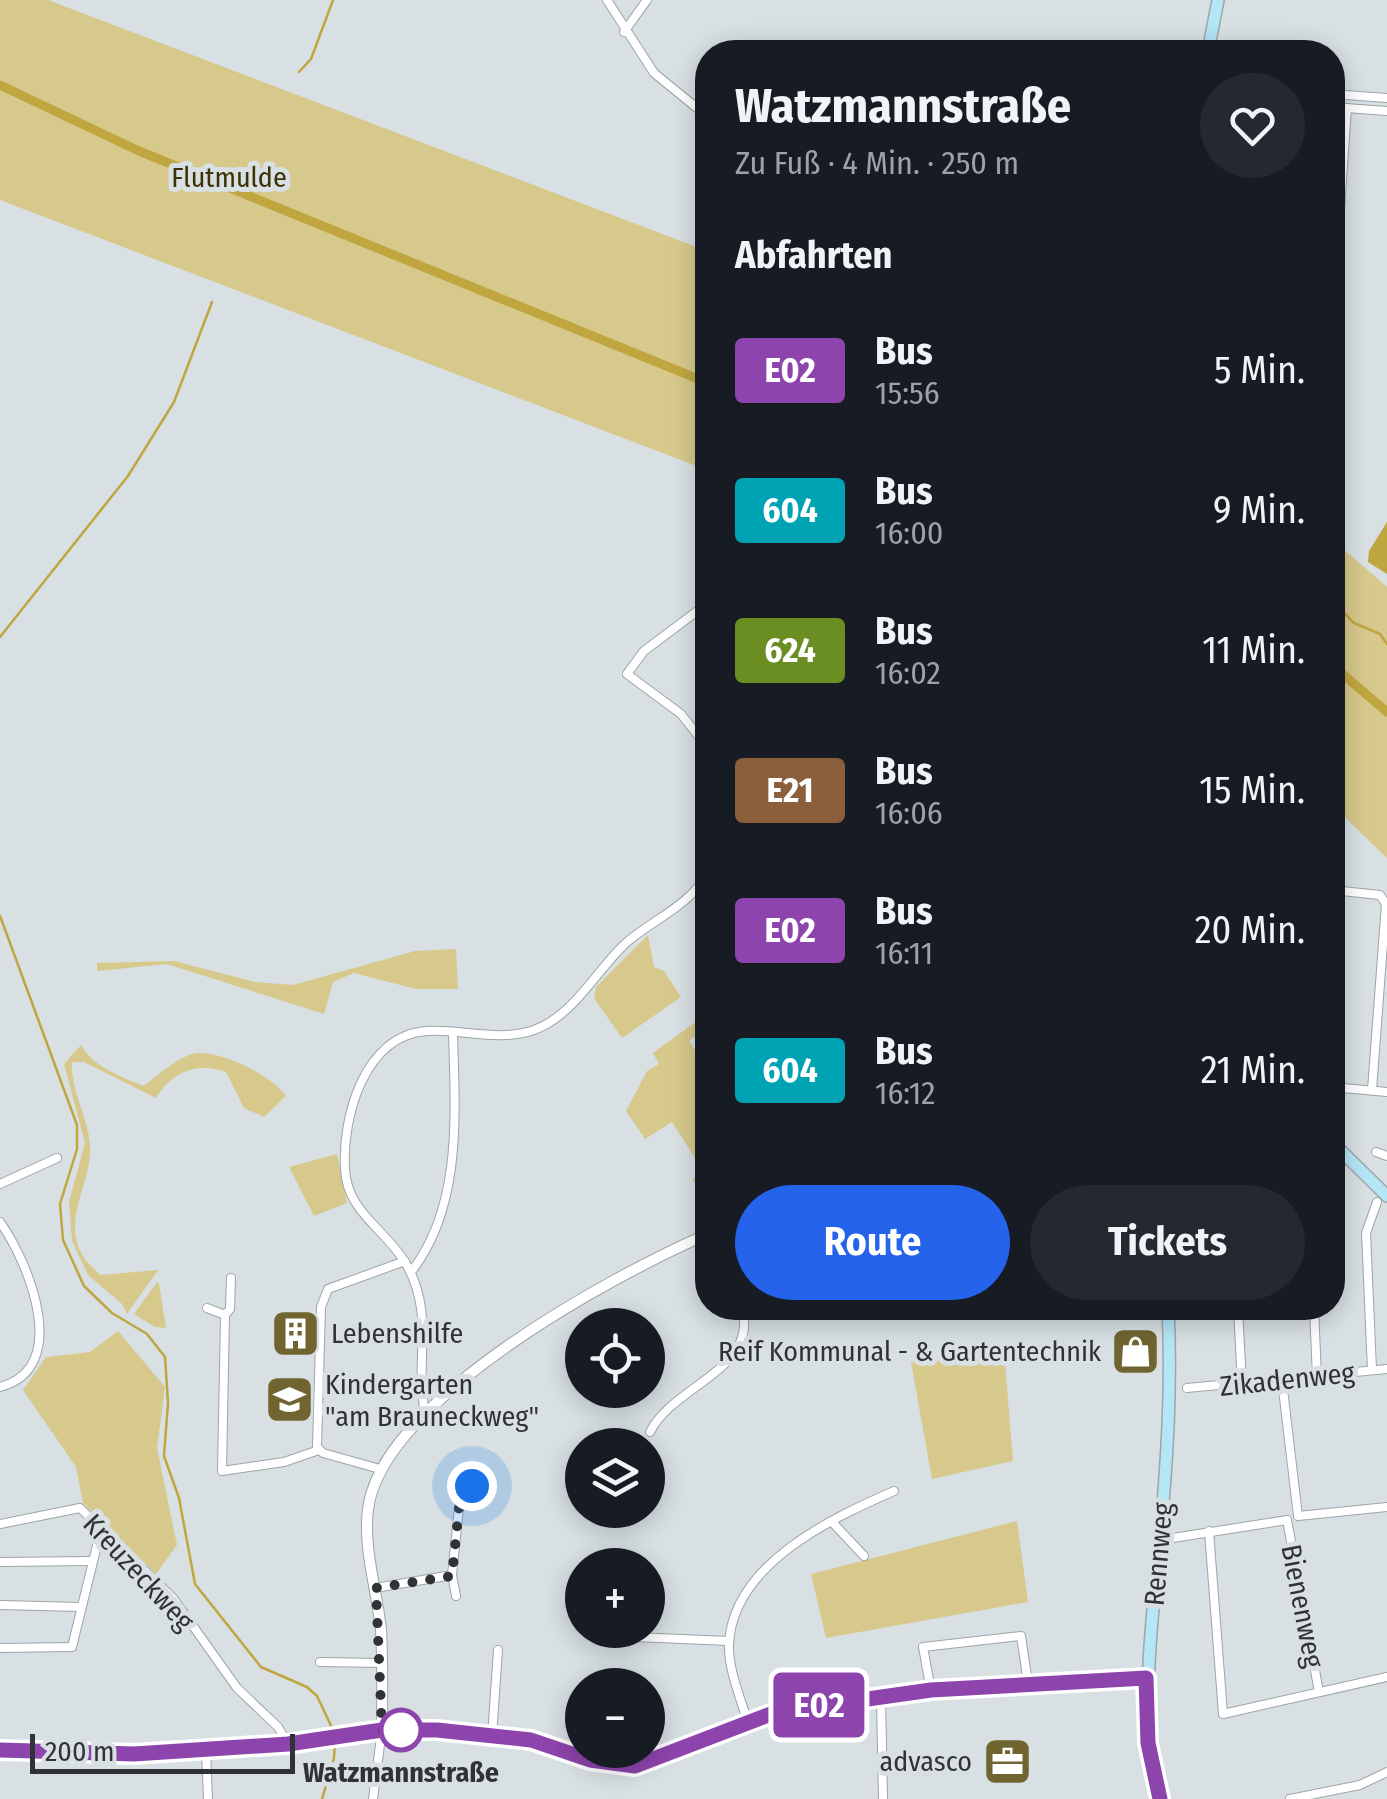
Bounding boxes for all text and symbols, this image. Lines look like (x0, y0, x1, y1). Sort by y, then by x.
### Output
button: heart (1200, 73, 1305, 178)
text: Watzmannstraße (735, 77, 1071, 135)
text: Zu Fuß · 4 Min. · 250 m (735, 144, 1019, 182)
park label: Flutmulde (171, 161, 287, 194)
text: Abfahrten (735, 232, 893, 278)
text: Bus (875, 328, 933, 374)
text: 5 Min. (1214, 347, 1305, 393)
text: E02 (764, 349, 816, 391)
text: 15:56 (875, 374, 940, 412)
text: Bus (875, 468, 933, 514)
text: 9 Min. (1213, 487, 1305, 533)
text: 604 (762, 489, 818, 531)
text: 16:00 (875, 514, 943, 552)
text: Bus (875, 608, 933, 654)
text: 11 Min. (1202, 627, 1305, 673)
text: 624 (764, 629, 816, 671)
text: 16:02 (875, 654, 941, 692)
text: Bus (875, 748, 933, 794)
text: 15 Min. (1199, 767, 1305, 813)
text: E21 (766, 769, 814, 811)
text: 16:06 (875, 794, 943, 832)
text: Bus (875, 888, 933, 934)
text: 20 Min. (1195, 907, 1305, 953)
text: E02 (764, 909, 816, 951)
text: 16:11 (875, 934, 933, 972)
text: Bus (875, 1028, 933, 1074)
text: 21 Min. (1201, 1047, 1305, 1093)
text: 604 (762, 1049, 818, 1091)
text: 16:12 (875, 1074, 935, 1112)
button: Route (735, 1185, 1010, 1300)
button: Tickets (1030, 1185, 1305, 1300)
building icon: Lebenshilfe (270, 1307, 322, 1359)
map controls (565, 1308, 665, 1768)
button: locate (565, 1308, 665, 1408)
place label: Lebenshilfe (331, 1317, 463, 1350)
shop icon: Reif Kommunal - & Gartentechnik (1110, 1325, 1162, 1377)
place label: Reif Kommunal - & Gartentechnik (718, 1335, 1102, 1368)
street label: Zikadenweg (1218, 1356, 1357, 1403)
place label: Kindergarten "am Brauneckweg" (325, 1368, 539, 1433)
school or university icon: Kindergarten "am Brauneckweg" (264, 1374, 316, 1426)
button: layers (565, 1428, 665, 1528)
your location (447, 1461, 497, 1511)
street label: Rennweg (1138, 1500, 1180, 1607)
street label: Kreuzeckweg (76, 1507, 202, 1638)
street label: Bienenweg (1274, 1542, 1331, 1671)
button: + (565, 1548, 665, 1648)
button: − (565, 1668, 665, 1768)
line badge: E02 (762, 1672, 876, 1738)
text: E02 (793, 1684, 845, 1726)
marker: Watzmannstraße (380, 1709, 422, 1751)
scale bar (30, 1729, 295, 1774)
text: 200 m (45, 1735, 115, 1768)
office icon: advasco (981, 1735, 1033, 1787)
place label: advasco (880, 1745, 972, 1778)
place label: Watzmannstraße (303, 1756, 499, 1789)

